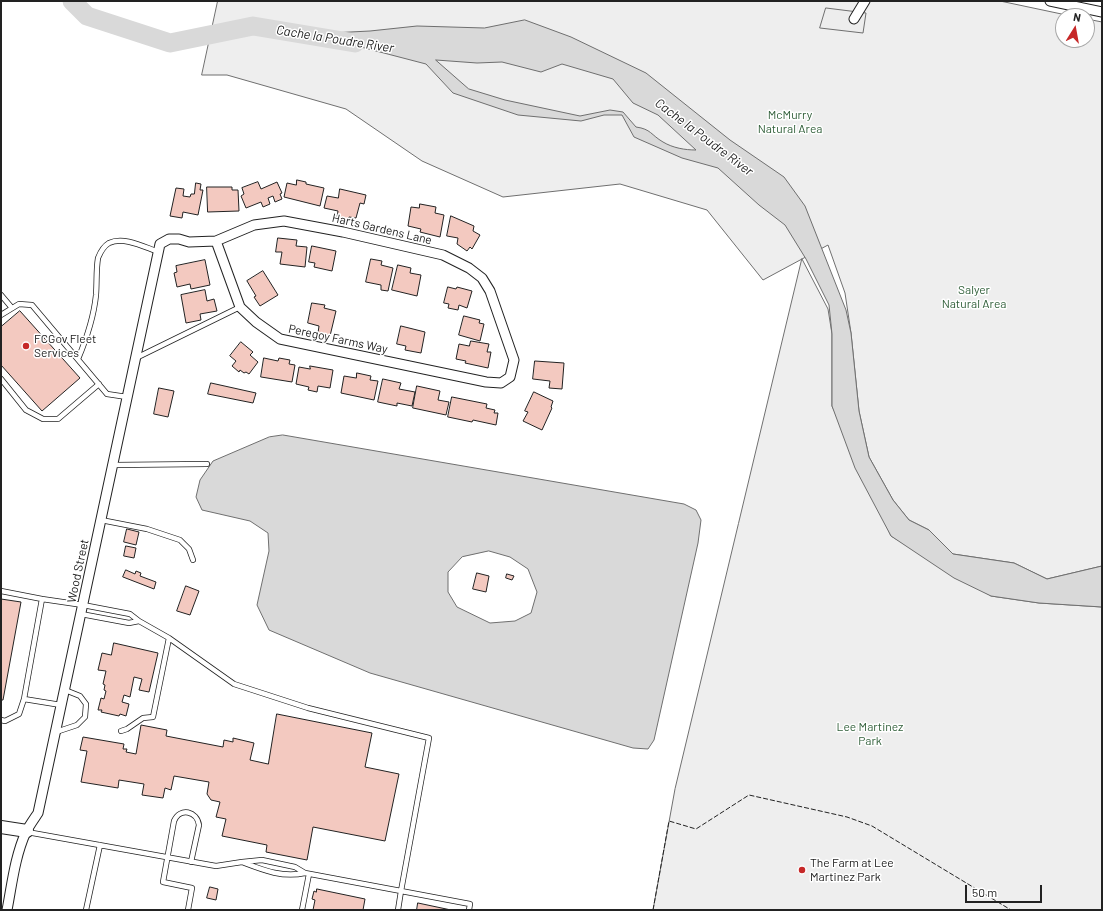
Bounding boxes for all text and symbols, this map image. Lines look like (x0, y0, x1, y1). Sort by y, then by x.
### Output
north arrow (1055, 8, 1095, 48)
text: N (1072, 10, 1082, 24)
water label: Cache la Poudre River (275, 22, 395, 56)
water label: Cache la Poudre River (652, 95, 756, 179)
park label: McMurry Natural Area (758, 108, 822, 136)
street label: Harts Gardens Lane (331, 211, 433, 247)
park label: Salyer Natural Area (942, 283, 1006, 311)
street label: Peregoy Farms Way (287, 321, 389, 357)
place label: FCGov Fleet Services (34, 332, 96, 360)
marker: FCGov Fleet Services (21, 341, 31, 351)
street label: Wood Street (64, 538, 92, 604)
park label: Lee Martinez Park (837, 720, 903, 748)
place label: The Farm at Lee Martinez Park (810, 856, 894, 884)
marker: The Farm at Lee Martinez Park (797, 865, 807, 875)
scale bar (967, 877, 1044, 903)
text: 50 m (972, 885, 997, 899)

